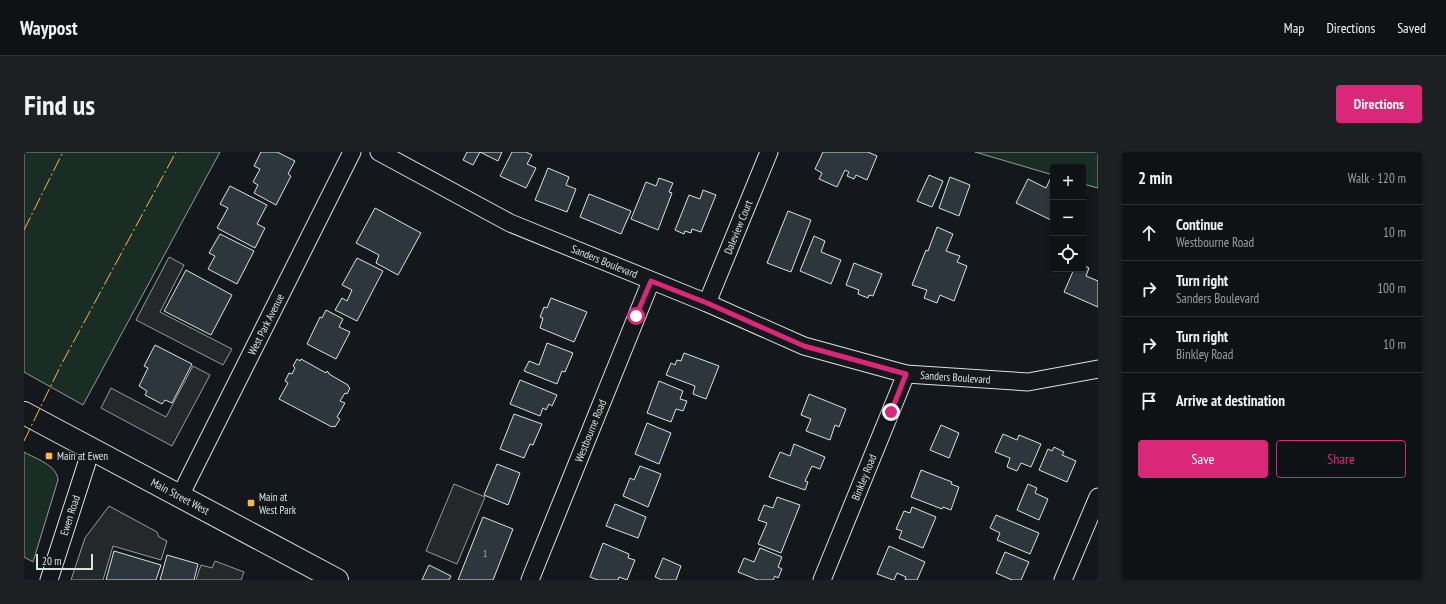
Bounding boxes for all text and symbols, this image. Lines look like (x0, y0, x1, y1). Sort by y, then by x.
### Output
text: Waypost (20, 16, 77, 40)
text: Map (1284, 19, 1304, 37)
text: Directions (1326, 19, 1375, 37)
text: Saved (1397, 19, 1426, 37)
button: Directions (1336, 85, 1422, 123)
text: Find us (24, 86, 95, 123)
map controls (1050, 164, 1086, 272)
button: + (1050, 164, 1086, 200)
text: 2 min (1138, 167, 1172, 189)
text: Walk · 120 m (1348, 170, 1406, 187)
street label: Daleview Court (721, 198, 756, 256)
button: − (1050, 200, 1086, 236)
text: Continue (1176, 215, 1223, 234)
icon: ahead (1138, 222, 1160, 244)
text: 10 m (1383, 224, 1406, 241)
text: Westbourne Road (1176, 234, 1254, 251)
button: locate (1050, 236, 1086, 272)
street label: Sanders Boulevard (569, 242, 640, 281)
text: Turn right (1176, 271, 1228, 290)
icon: right (1138, 278, 1160, 300)
text: 100 m (1377, 280, 1406, 297)
text: Sanders Boulevard (1176, 290, 1259, 307)
street label: West Park Avenue (245, 291, 287, 357)
route start (627, 307, 645, 325)
text: Turn right (1176, 327, 1228, 346)
icon: right (1138, 334, 1160, 356)
text: 10 m (1383, 336, 1406, 353)
text: Binkley Road (1176, 346, 1233, 363)
street label: Sanders Boulevard (920, 368, 991, 387)
icon: arrive (1138, 390, 1160, 412)
text: Arrive at destination (1176, 391, 1285, 410)
street label: Westbourne Road (571, 397, 609, 464)
route end (882, 403, 900, 421)
button: Save (1138, 440, 1268, 478)
button: Share (1276, 440, 1406, 478)
place label: Main at Ewen (57, 449, 108, 463)
marker: Main at Ewen (44, 451, 54, 461)
street label: Binkley Road (848, 452, 880, 502)
street label: Main Street West (149, 475, 212, 518)
place label: Main at West Park (259, 490, 297, 517)
street label: Ewen Road (57, 493, 83, 537)
marker: Main at West Park (246, 498, 256, 508)
house number: 1 (483, 548, 487, 559)
scale bar (36, 552, 93, 571)
text: 20 m (42, 554, 61, 568)

